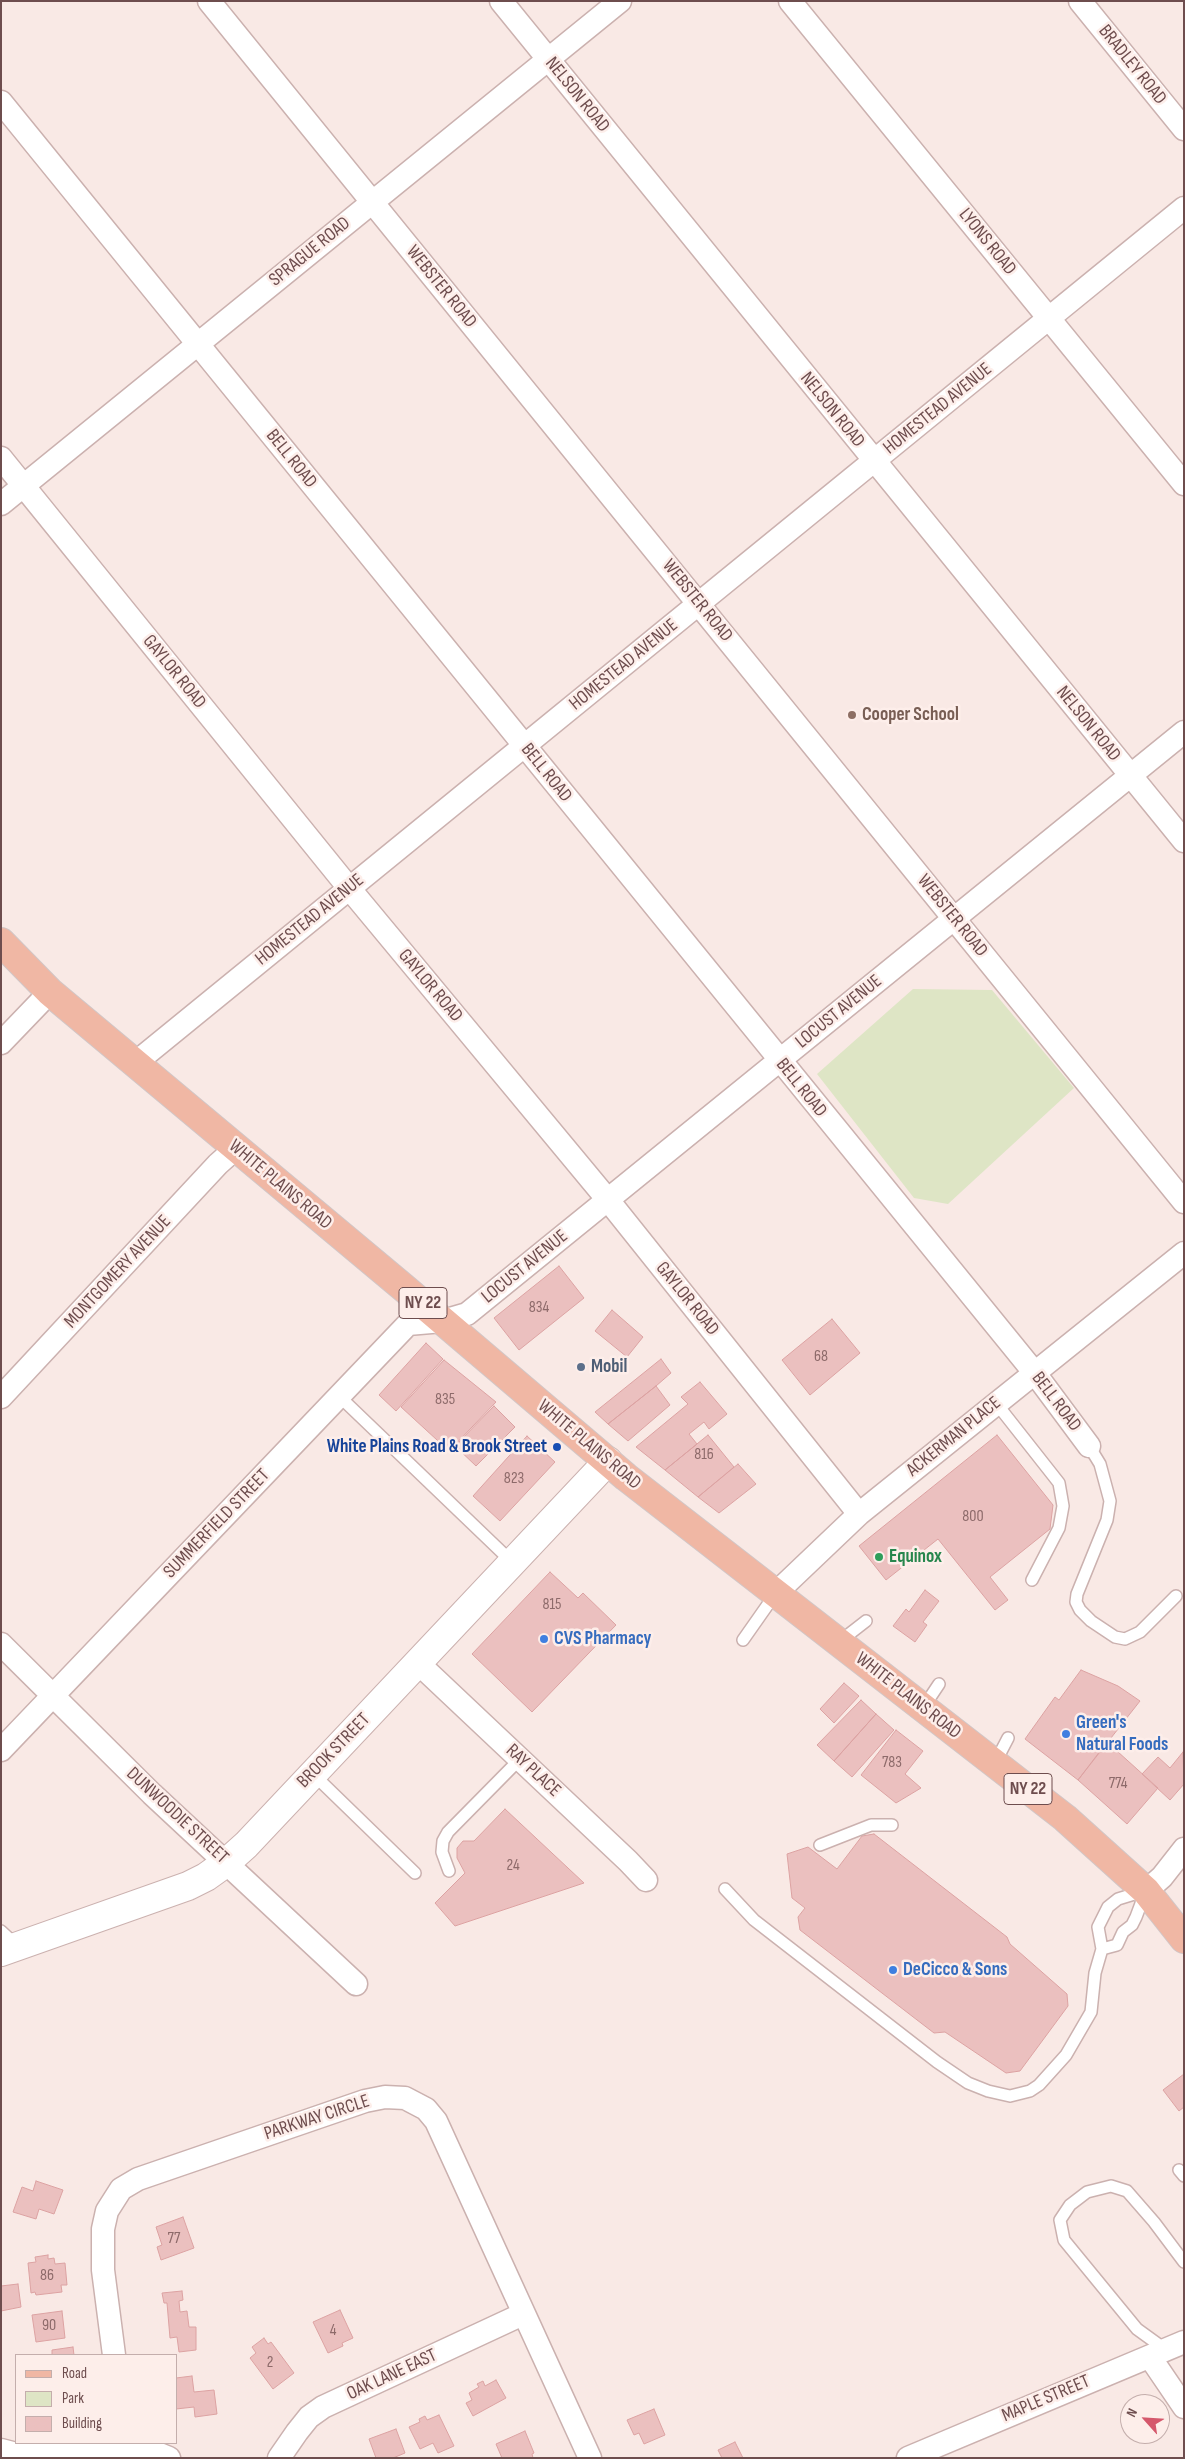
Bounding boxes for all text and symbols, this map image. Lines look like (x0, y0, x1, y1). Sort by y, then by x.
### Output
street label: BRADLEY ROAD (1093, 21, 1171, 109)
street label: NELSON ROAD (540, 53, 614, 137)
street label: LYONS ROAD (953, 204, 1021, 280)
street label: SPRAGUE ROAD (265, 212, 355, 292)
street label: WEBSTER ROAD (401, 241, 481, 333)
street label: HOMESTEAD AVENUE (879, 358, 997, 460)
street label: NELSON ROAD (795, 368, 869, 452)
street label: BELL ROAD (261, 425, 321, 493)
street label: WEBSTER ROAD (657, 555, 737, 647)
street label: HOMESTEAD AVENUE (565, 614, 683, 716)
street label: GAYLOR ROAD (137, 631, 211, 713)
street label: NELSON ROAD (1051, 682, 1125, 766)
place label: Cooper School (862, 704, 959, 726)
marker: Cooper School (846, 709, 858, 721)
street label: BELL ROAD (516, 739, 576, 807)
street label: HOMESTEAD AVENUE (251, 869, 369, 971)
street label: WEBSTER ROAD (912, 870, 992, 962)
street label: GAYLOR ROAD (393, 945, 467, 1027)
street label: LOCUST AVENUE (791, 970, 887, 1054)
street label: BELL ROAD (771, 1054, 831, 1122)
street label: WHITE PLAINS ROAD (224, 1135, 336, 1235)
street label: MONTGOMERY AVENUE (60, 1211, 176, 1333)
street label: LOCUST AVENUE (477, 1225, 573, 1309)
street label: GAYLOR ROAD (650, 1258, 724, 1340)
road number: NY 22 (399, 1288, 447, 1319)
house number: 834 (529, 1298, 549, 1318)
house number: 68 (814, 1347, 828, 1367)
place label: Mobil (591, 1356, 627, 1378)
marker: Mobil (575, 1361, 587, 1373)
street label: BELL ROAD (1026, 1368, 1086, 1436)
house number: 835 (435, 1390, 455, 1410)
street label: ACKERMAN PLACE (902, 1392, 1006, 1482)
street label: WHITE PLAINS ROAD (533, 1395, 645, 1495)
place label: White Plains Road & Brook Street (327, 1436, 547, 1458)
marker: White Plains Road & Brook Street (551, 1441, 563, 1453)
house number: 816 (694, 1445, 714, 1465)
street label: SUMMERFIELD STREET (159, 1465, 275, 1583)
house number: 823 (504, 1469, 524, 1489)
house number: 800 (962, 1507, 984, 1527)
place label: Equinox (889, 1546, 942, 1568)
marker: Equinox (873, 1551, 885, 1563)
house number: 815 (542, 1595, 562, 1615)
place label: CVS Pharmacy (554, 1628, 652, 1650)
marker: CVS Pharmacy (538, 1633, 550, 1645)
street label: WHITE PLAINS ROAD (851, 1648, 965, 1744)
street label: BROOK STREET (293, 1709, 375, 1793)
place label: Green's Natural Foods (1076, 1712, 1168, 1756)
marker: Green's Natural Foods (1060, 1728, 1072, 1740)
street label: RAY PLACE (501, 1740, 565, 1802)
house number: 783 (882, 1753, 902, 1773)
street label: DUNWOODIE STREET (121, 1763, 233, 1869)
road number: NY 22 (1004, 1774, 1052, 1805)
house number: 774 (1109, 1774, 1127, 1794)
house number: 24 (506, 1856, 520, 1876)
place label: DeCicco & Sons (903, 1959, 1007, 1981)
marker: DeCicco & Sons (887, 1964, 899, 1976)
street label: PARKWAY CIRCLE (261, 2090, 373, 2146)
house number: 77 (168, 2229, 180, 2249)
house number: 86 (40, 2266, 54, 2286)
house number: 90 (42, 2316, 56, 2336)
house number: 4 (330, 2321, 336, 2341)
street label: OAK LANE EAST (343, 2344, 441, 2406)
house number: 2 (267, 2353, 273, 2373)
legend (15, 2354, 178, 2444)
text: Road (62, 2364, 87, 2383)
street label: MAPLE STREET (999, 2370, 1093, 2428)
text: Park (62, 2389, 84, 2408)
north arrow (1120, 2394, 1170, 2444)
text: N (1123, 2406, 1141, 2420)
text: Building (62, 2414, 102, 2433)

